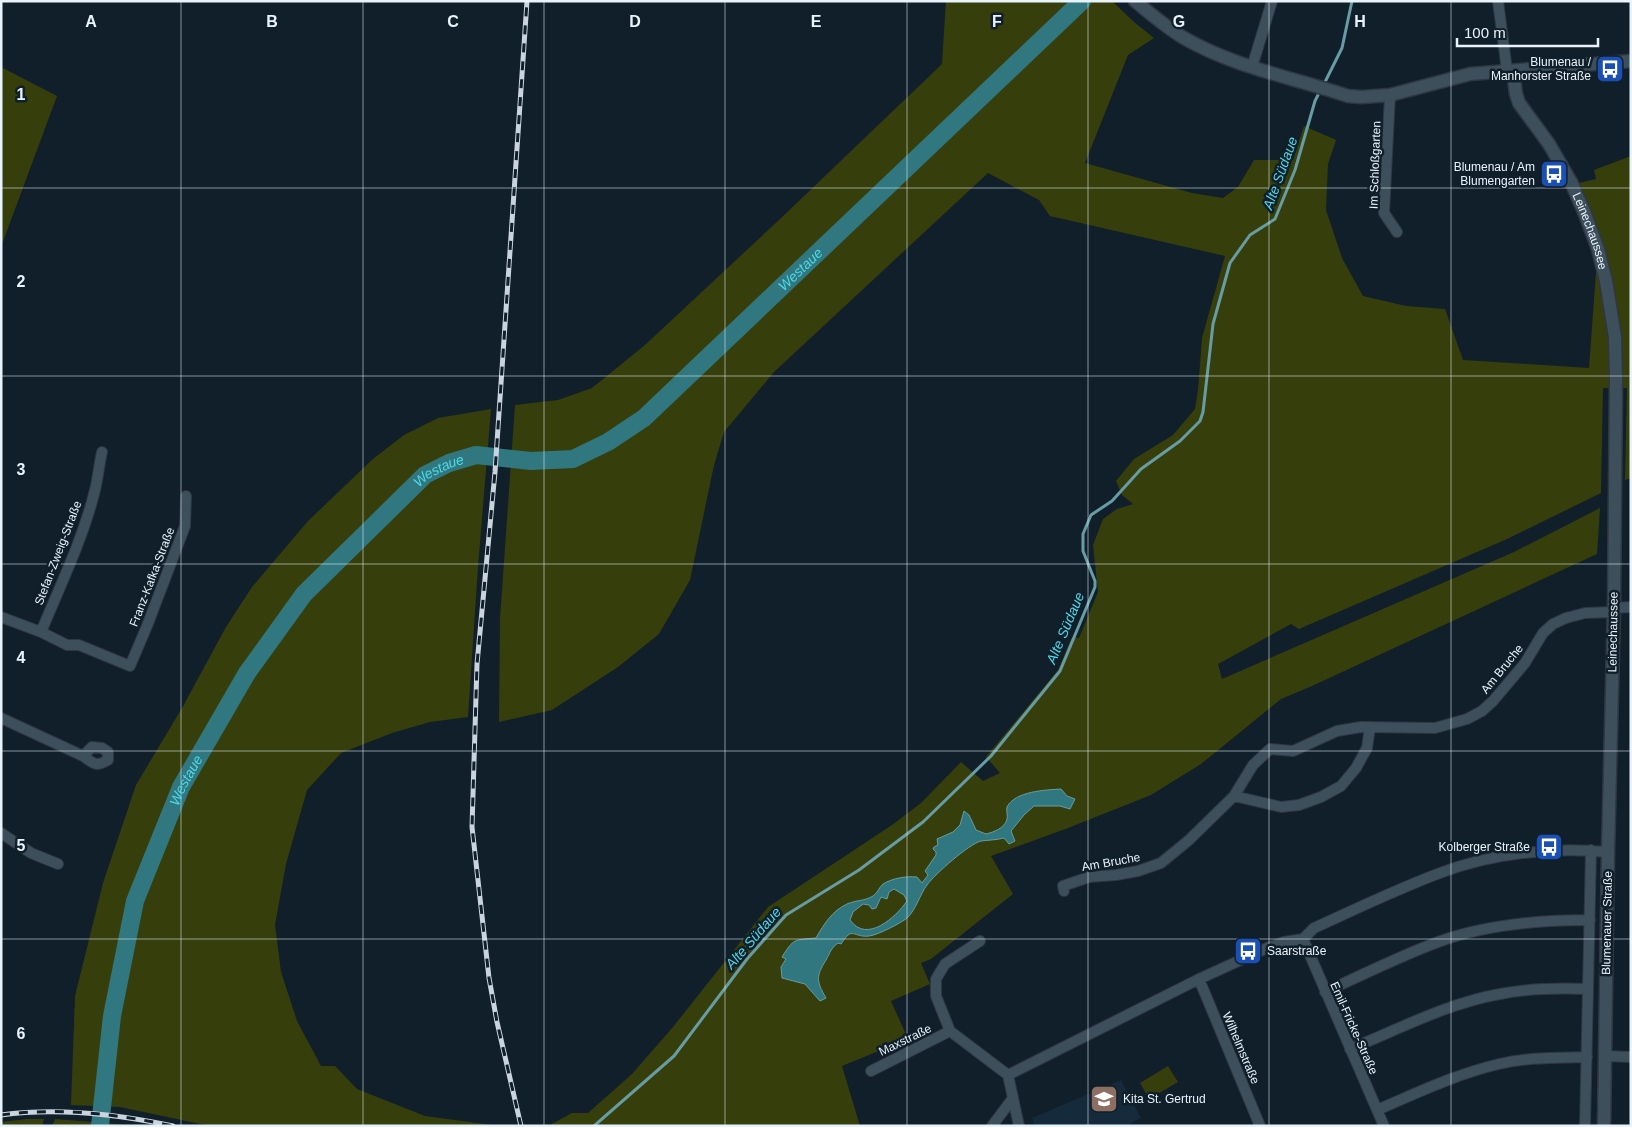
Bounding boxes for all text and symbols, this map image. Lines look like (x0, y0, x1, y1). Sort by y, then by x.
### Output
text: A (85, 13, 97, 30)
text: B (266, 13, 278, 30)
text: C (447, 13, 459, 30)
text: D (629, 13, 641, 30)
text: E (811, 13, 822, 30)
text: F (992, 13, 1002, 30)
text: G (1173, 13, 1185, 30)
text: H (1354, 13, 1366, 30)
scale bar (1457, 15, 1598, 47)
text: 100 m (1464, 24, 1506, 41)
bus stop icon: Blumenau / Manhorster Straße (1595, 54, 1625, 84)
place label: Blumenau / Manhorster Straße (1491, 55, 1592, 83)
text: 1 (17, 86, 26, 103)
street label: Im Schloßgarten (1366, 121, 1384, 209)
water label: Alte Südaue (1259, 134, 1301, 213)
bus stop icon: Blumenau / Am Blumengarten (1539, 159, 1569, 189)
place label: Blumenau / Am Blumengarten (1454, 160, 1535, 188)
street label: Leinechaussee (1569, 190, 1610, 271)
water label: Westaue (775, 244, 826, 294)
text: 2 (17, 273, 26, 290)
water label: Westaue (410, 451, 466, 490)
text: 3 (17, 461, 26, 478)
street label: Stefan-Zweig-Straße (32, 499, 84, 607)
street label: Franz-Kafka-Straße (127, 525, 178, 629)
water label: Alte Südaue (1042, 590, 1087, 667)
street label: Leinechaussee (1605, 591, 1621, 672)
street label: Am Bruche (1478, 641, 1526, 696)
text: 4 (17, 649, 26, 666)
water label: Westaue (166, 752, 206, 808)
bus stop icon: Kolberger Straße (1534, 832, 1564, 862)
text: 5 (17, 837, 26, 854)
place label: Kolberger Straße (1439, 840, 1530, 854)
street label: Am Bruche (1081, 850, 1142, 874)
street label: Blumenauer Straße (1599, 871, 1615, 975)
water label: Alte Südaue (721, 904, 784, 973)
bus stop icon: Saarstraße (1233, 936, 1263, 966)
place label: Saarstraße (1267, 944, 1327, 958)
street label: Emil-Fricke-Straße (1327, 979, 1381, 1077)
street label: Wilhelmstraße (1220, 1010, 1263, 1086)
street label: Maxstraße (876, 1021, 934, 1059)
text: 6 (17, 1025, 26, 1042)
school or university icon: Kita St. Gertrud (1089, 1084, 1119, 1114)
place label: Kita St. Gertrud (1123, 1092, 1206, 1106)

